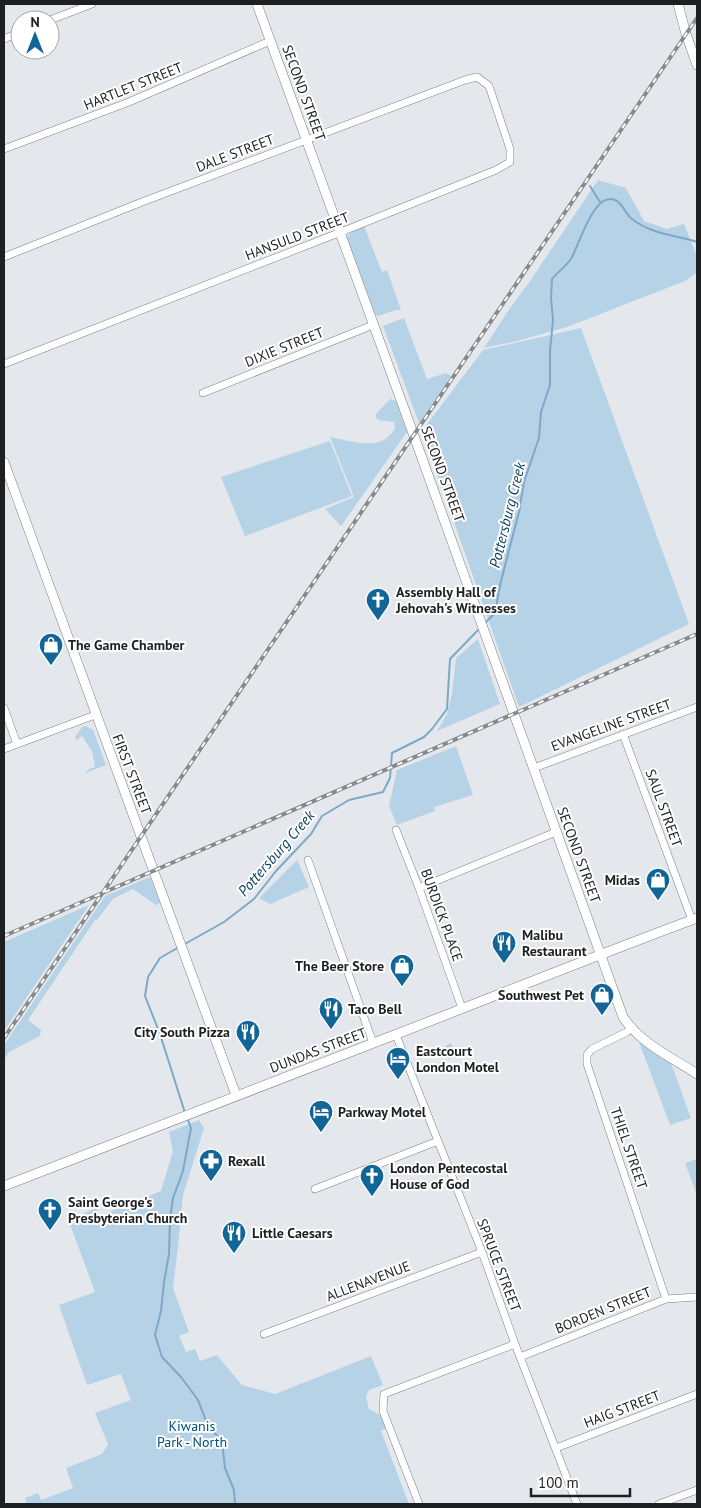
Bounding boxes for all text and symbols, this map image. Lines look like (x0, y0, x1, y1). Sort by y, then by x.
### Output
north arrow (10, 10, 60, 60)
text: N (30, 13, 40, 31)
street label: SECOND STREET (278, 43, 330, 144)
street label: HARTLET STREET (81, 58, 185, 114)
street label: DALE STREET (194, 130, 277, 176)
street label: HANSULD STREET (242, 208, 352, 264)
street label: DIXIE STREET (242, 323, 326, 371)
street label: SECOND STREET (417, 424, 469, 525)
water label: Pottersburg Creek (485, 459, 530, 570)
place label: Assembly Hall of Jehovah's Witnesses (395, 583, 516, 617)
church icon: Assembly Hall of Jehovah's Witnesses (365, 587, 391, 621)
shop icon: The Game Chamber (38, 632, 64, 666)
place label: The Game Chamber (68, 636, 185, 654)
street label: EVANGELINE STREET (548, 695, 674, 755)
street label: FIRST STREET (108, 731, 156, 817)
street label: SAUL STREET (642, 767, 686, 850)
water label: Pottersburg Creek (233, 805, 319, 900)
street label: SECOND STREET (553, 805, 605, 906)
street label: BURDICK PLACE (417, 866, 467, 964)
shop icon: Midas (645, 867, 671, 901)
place label: Midas (605, 871, 640, 889)
place label: Malibu Restaurant (522, 926, 587, 960)
restaurant icon: Malibu Restaurant (491, 930, 517, 964)
shop icon: The Beer Store (389, 953, 415, 987)
place label: The Beer Store (295, 957, 384, 975)
shop icon: Southwest Pet (589, 982, 615, 1016)
place label: Southwest Pet (498, 986, 584, 1004)
restaurant icon: Taco Bell (318, 996, 344, 1030)
place label: Taco Bell (348, 1000, 403, 1018)
restaurant icon: City South Pizza (235, 1019, 261, 1053)
place label: City South Pizza (134, 1023, 230, 1041)
street label: DUNDAS STREET (267, 1023, 369, 1077)
place label: Eastcourt London Motel (416, 1042, 500, 1076)
hotel icon: Eastcourt London Motel (385, 1046, 411, 1080)
hotel icon: Parkway Motel (308, 1099, 334, 1133)
place label: Parkway Motel (338, 1103, 427, 1121)
street label: THIEL STREET (607, 1105, 651, 1192)
pharmacy icon: Rexall (198, 1148, 224, 1182)
place label: Rexall (228, 1152, 266, 1170)
place label: London Pentecostal House of God (390, 1159, 508, 1193)
church icon: London Pentecostal House of God (359, 1163, 385, 1197)
place label: Saint George's Presbyterian Church (68, 1193, 187, 1227)
church icon: Saint George's Presbyterian Church (37, 1197, 63, 1231)
street label: SPRUCE STREET (473, 1216, 525, 1314)
restaurant icon: Little Caesars (221, 1220, 247, 1254)
place label: Little Caesars (252, 1224, 333, 1242)
street label: ALLENAVENUE (323, 1257, 413, 1305)
street label: BORDEN STREET (552, 1282, 654, 1337)
street label: HAIG STREET (581, 1386, 663, 1432)
park label: Kiwanis Park - North (157, 1417, 227, 1451)
scale bar (531, 1466, 630, 1498)
text: 100 m (538, 1473, 579, 1492)

